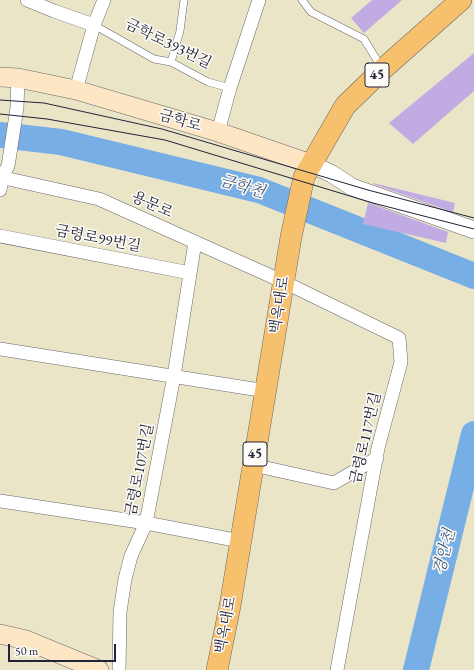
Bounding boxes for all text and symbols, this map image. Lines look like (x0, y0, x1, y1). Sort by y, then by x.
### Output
street label: 금학로393번길 (122, 15, 214, 73)
road number: 45 (365, 63, 389, 87)
street label: 금학로 (157, 106, 203, 136)
water label: 금학천 (217, 171, 267, 203)
street label: 용문로 (128, 188, 176, 222)
street label: 금령로99번길 (54, 222, 142, 256)
street label: 백옥대로 (267, 275, 293, 335)
street label: 금령로117번길 (347, 390, 385, 486)
street label: 금령로107번길 (122, 422, 158, 518)
road number: 45 (243, 442, 267, 466)
water label: 경안천 (430, 527, 460, 577)
street label: 백옥대로 (212, 595, 240, 655)
scale bar (10, 636, 118, 662)
text: 50 m (15, 643, 38, 659)

